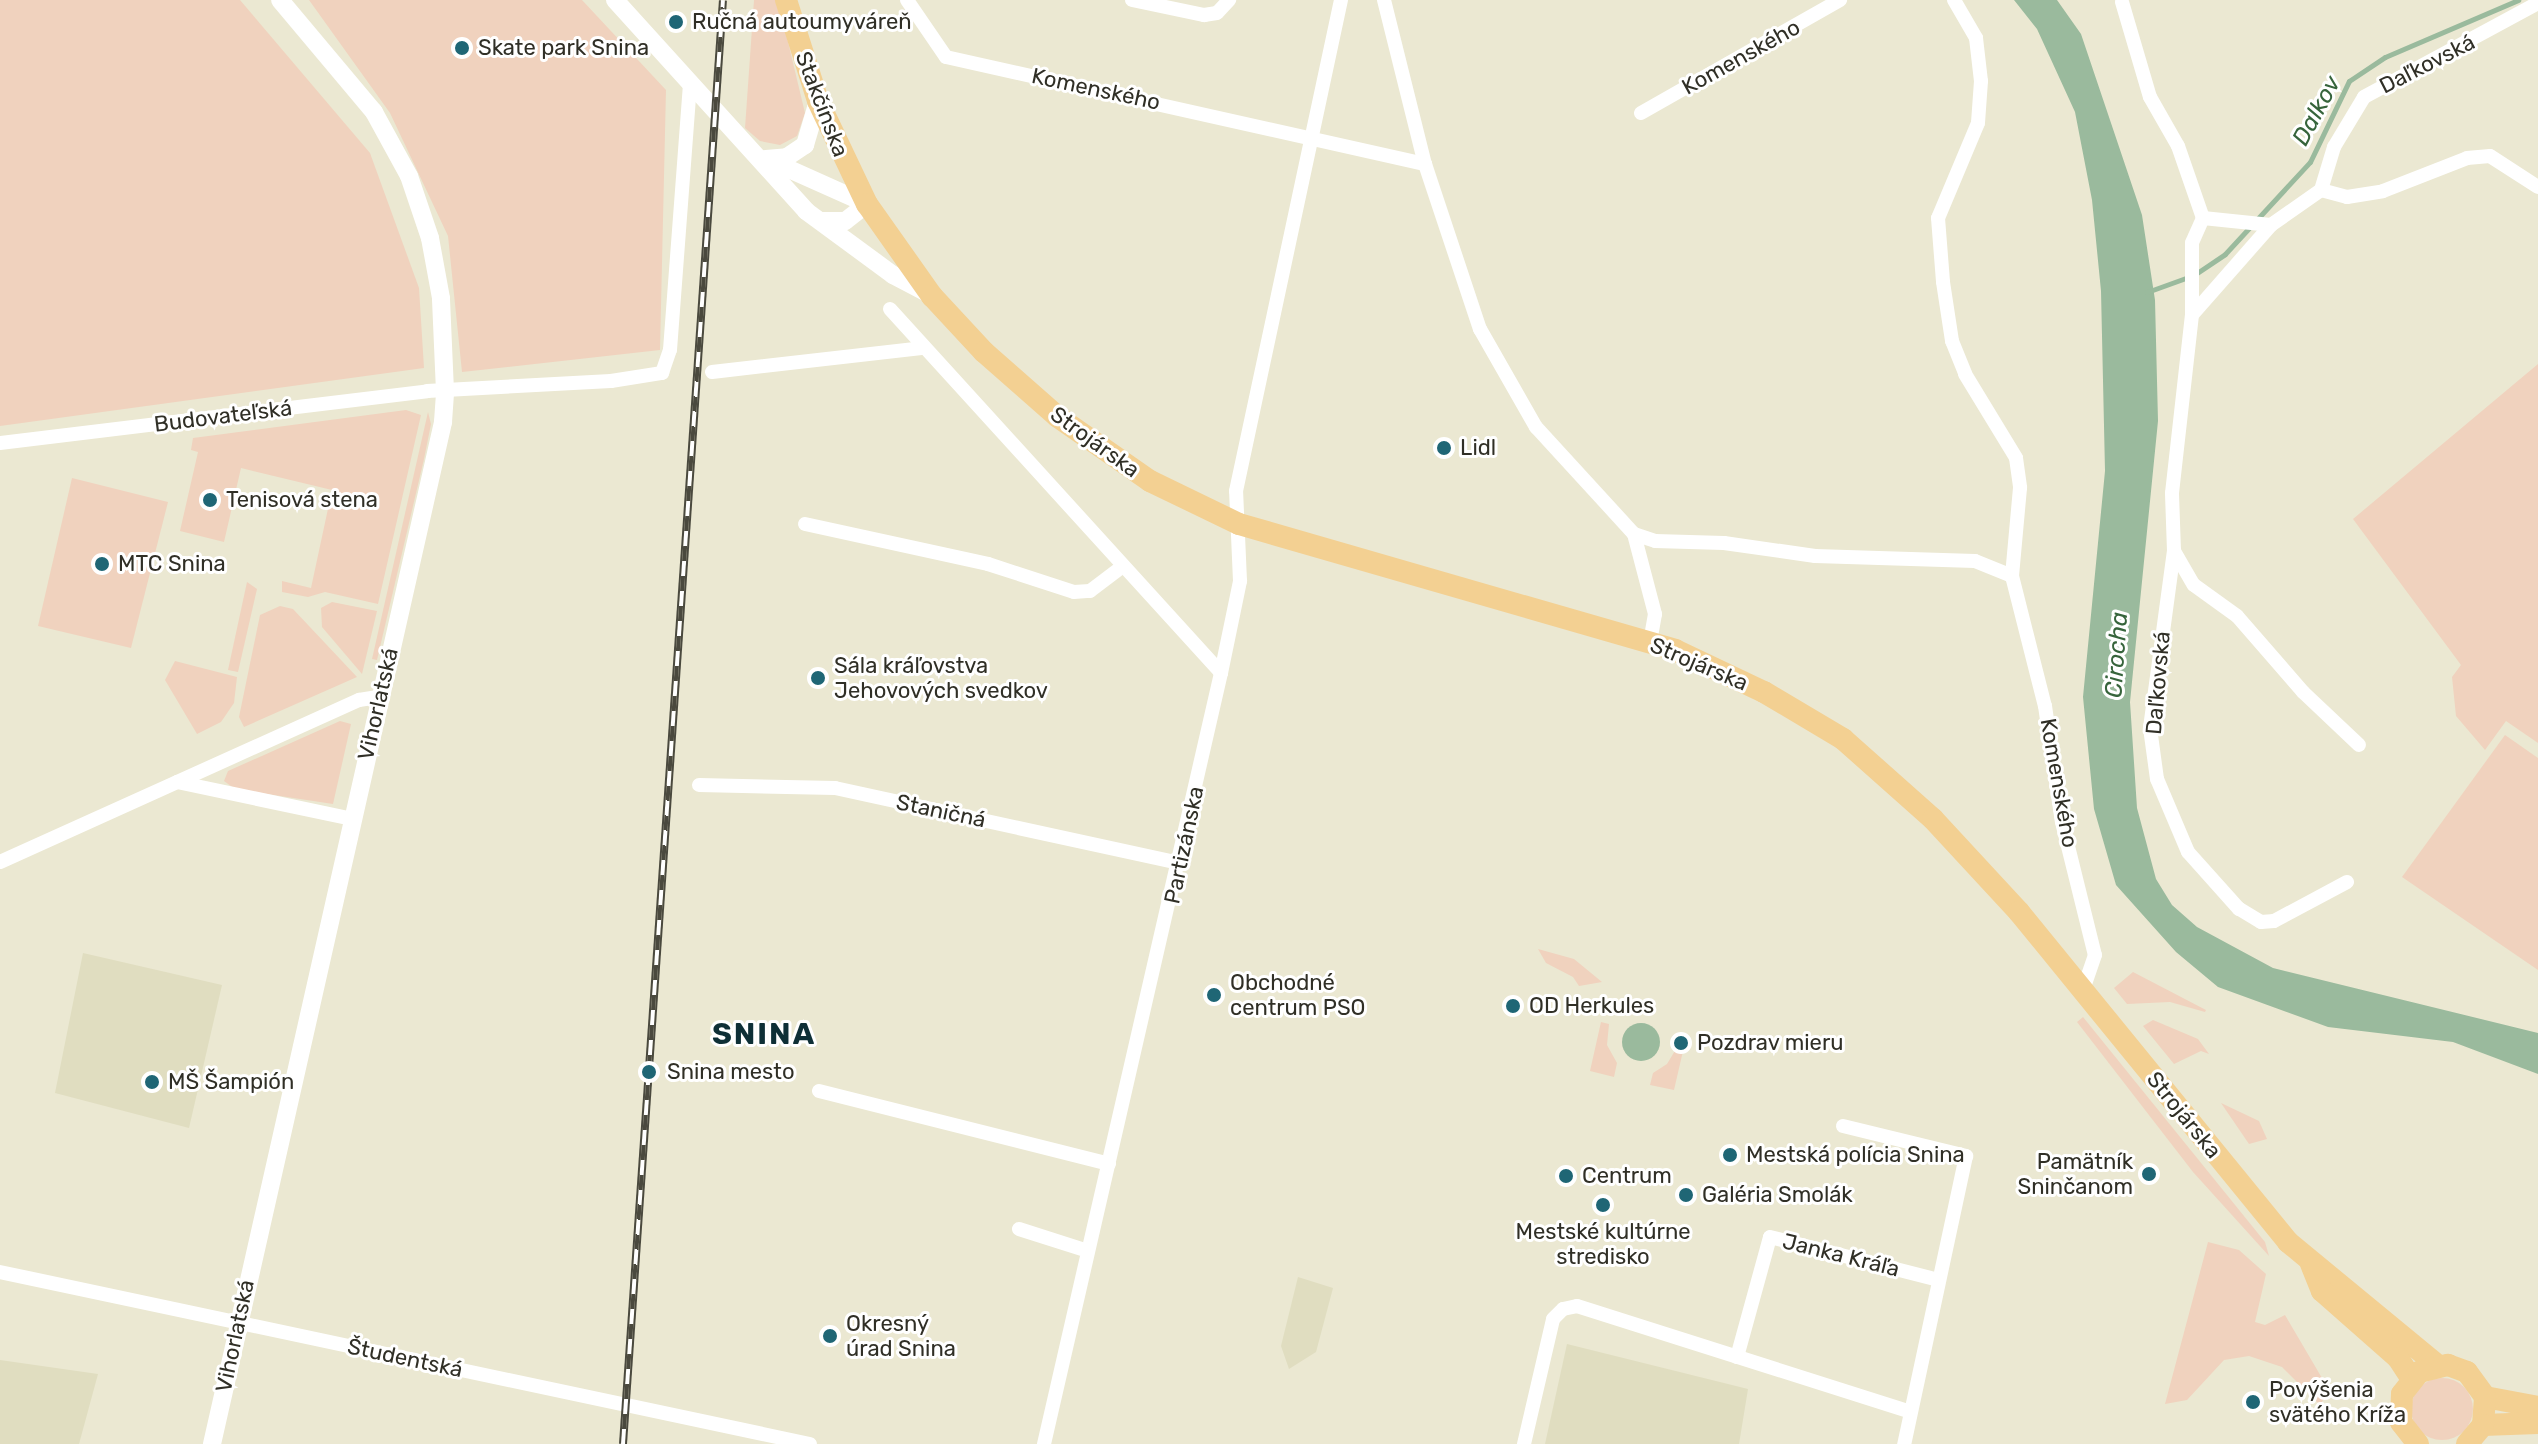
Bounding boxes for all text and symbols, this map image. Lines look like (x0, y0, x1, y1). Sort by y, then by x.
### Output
place label: Ručná autoumyváreň (692, 9, 912, 35)
marker: Ručná autoumyváreň (667, 13, 685, 31)
street label: Komenského (1677, 14, 1805, 100)
street label: Daľkovská (2375, 29, 2479, 99)
place label: Skate park Snina (478, 35, 649, 61)
marker: Skate park Snina (453, 39, 471, 57)
street label: Stakčínska (790, 48, 854, 160)
street label: Komenského (1029, 62, 1163, 116)
water label: Dalkov (2287, 71, 2347, 151)
street label: Budovateľská (153, 394, 293, 438)
street label: Strojárska (1045, 401, 1145, 483)
place label: Lidl (1460, 435, 1496, 461)
marker: Lidl (1435, 439, 1453, 457)
place label: Tenisová stena (226, 487, 378, 513)
marker: Tenisová stena (201, 491, 219, 509)
place label: MTC Snina (118, 551, 226, 577)
marker: MTC Snina (93, 555, 111, 573)
water label: Cirocha (2100, 611, 2134, 699)
street label: Daľkovská (2140, 630, 2176, 736)
street label: Strojárska (1646, 632, 1752, 696)
street label: Vihorlatská (352, 645, 404, 763)
place label: Sála kráľovstva Jehovových svedkov (834, 652, 1048, 704)
marker: Sála kráľovstva Jehovových svedkov (809, 669, 827, 687)
street label: Komenského (2035, 716, 2083, 850)
street label: Partizánska (1159, 784, 1209, 906)
street label: Staničná (894, 789, 988, 833)
place label: Obchodné centrum PSO (1230, 969, 1365, 1020)
marker: Obchodné centrum PSO (1205, 986, 1223, 1004)
place label: OD Herkules (1529, 993, 1654, 1019)
marker: OD Herkules (1504, 997, 1522, 1015)
district label: SNINA (712, 1016, 816, 1052)
place label: Pozdrav mieru (1697, 1030, 1844, 1056)
marker: Pozdrav mieru (1672, 1034, 1690, 1052)
place label: Snina mesto (667, 1059, 795, 1085)
marker: Snina mesto (638, 1061, 660, 1083)
street label: Strojárska (2141, 1066, 2227, 1164)
place label: MŠ Šampión (168, 1069, 294, 1095)
marker: MŠ Šampión (143, 1073, 161, 1091)
place label: Mestská polícia Snina (1746, 1142, 1965, 1168)
marker: Mestská polícia Snina (1721, 1146, 1739, 1164)
place label: Pamätník Sninčanom (2018, 1148, 2133, 1200)
place label: Centrum (1582, 1163, 1672, 1189)
marker: Pamätník Sninčanom (2140, 1165, 2158, 1183)
marker: Centrum (1557, 1167, 1575, 1185)
place label: Galéria Smolák (1702, 1182, 1853, 1208)
marker: Galéria Smolák (1677, 1186, 1695, 1204)
marker: Mestské kultúrne stredisko (1594, 1196, 1612, 1214)
place label: Mestské kultúrne stredisko (1515, 1218, 1691, 1270)
street label: Janka Kráľa (1780, 1228, 1902, 1282)
street label: Vihorlatská (210, 1277, 260, 1395)
place label: Okresný úrad Snina (846, 1310, 956, 1362)
marker: Okresný úrad Snina (821, 1327, 839, 1345)
street label: Študentská (345, 1333, 465, 1383)
place label: Povýšenia svätého Kríža (2269, 1376, 2406, 1428)
marker: Povýšenia svätého Kríža (2244, 1393, 2262, 1411)

